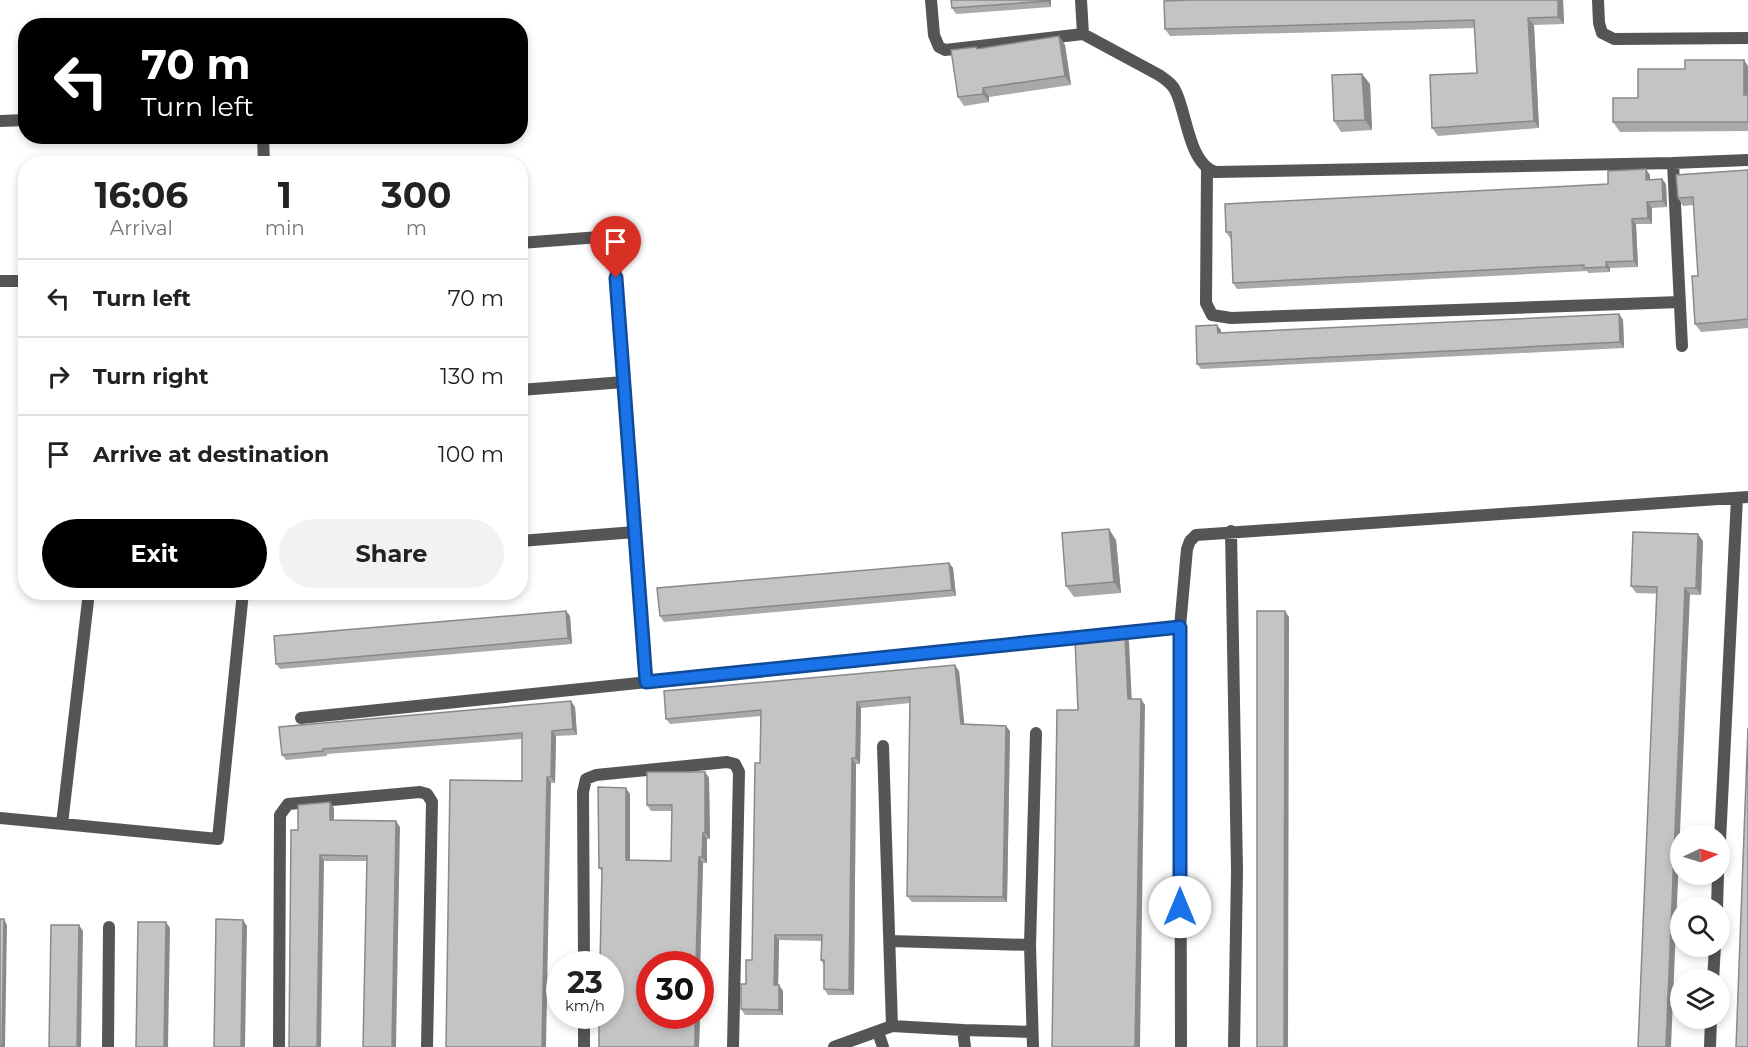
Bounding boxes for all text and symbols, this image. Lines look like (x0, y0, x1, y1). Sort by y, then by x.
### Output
text: 70 m (141, 38, 251, 90)
icon: left (42, 42, 120, 120)
text: Turn left (141, 90, 254, 123)
text: 16:06 (94, 173, 188, 217)
text: 1 (278, 173, 292, 217)
text: 300 (381, 173, 452, 217)
text: Arrival (110, 216, 173, 240)
text: min (265, 216, 305, 240)
text: m (406, 216, 427, 240)
pin (590, 216, 641, 278)
icon: arrive (599, 225, 632, 258)
icon: left (42, 282, 75, 315)
text: Turn left (93, 285, 191, 312)
text: 70 m (448, 285, 504, 312)
icon: right (42, 360, 75, 393)
text: Turn right (93, 363, 208, 390)
text: 130 m (440, 363, 504, 390)
icon: arrive (42, 438, 75, 471)
text: Arrive at destination (93, 441, 329, 468)
text: 100 m (438, 441, 504, 468)
button: Exit (42, 519, 267, 588)
button: Share (279, 519, 504, 588)
north arrow (1670, 825, 1730, 885)
map controls (1670, 825, 1730, 1029)
position arrow (1148, 875, 1212, 939)
button: search (1670, 897, 1730, 957)
speed limit sign: 30 (636, 951, 714, 1029)
text: 23 (567, 964, 603, 1001)
button: layers (1670, 969, 1730, 1029)
text: km/h (565, 996, 605, 1015)

